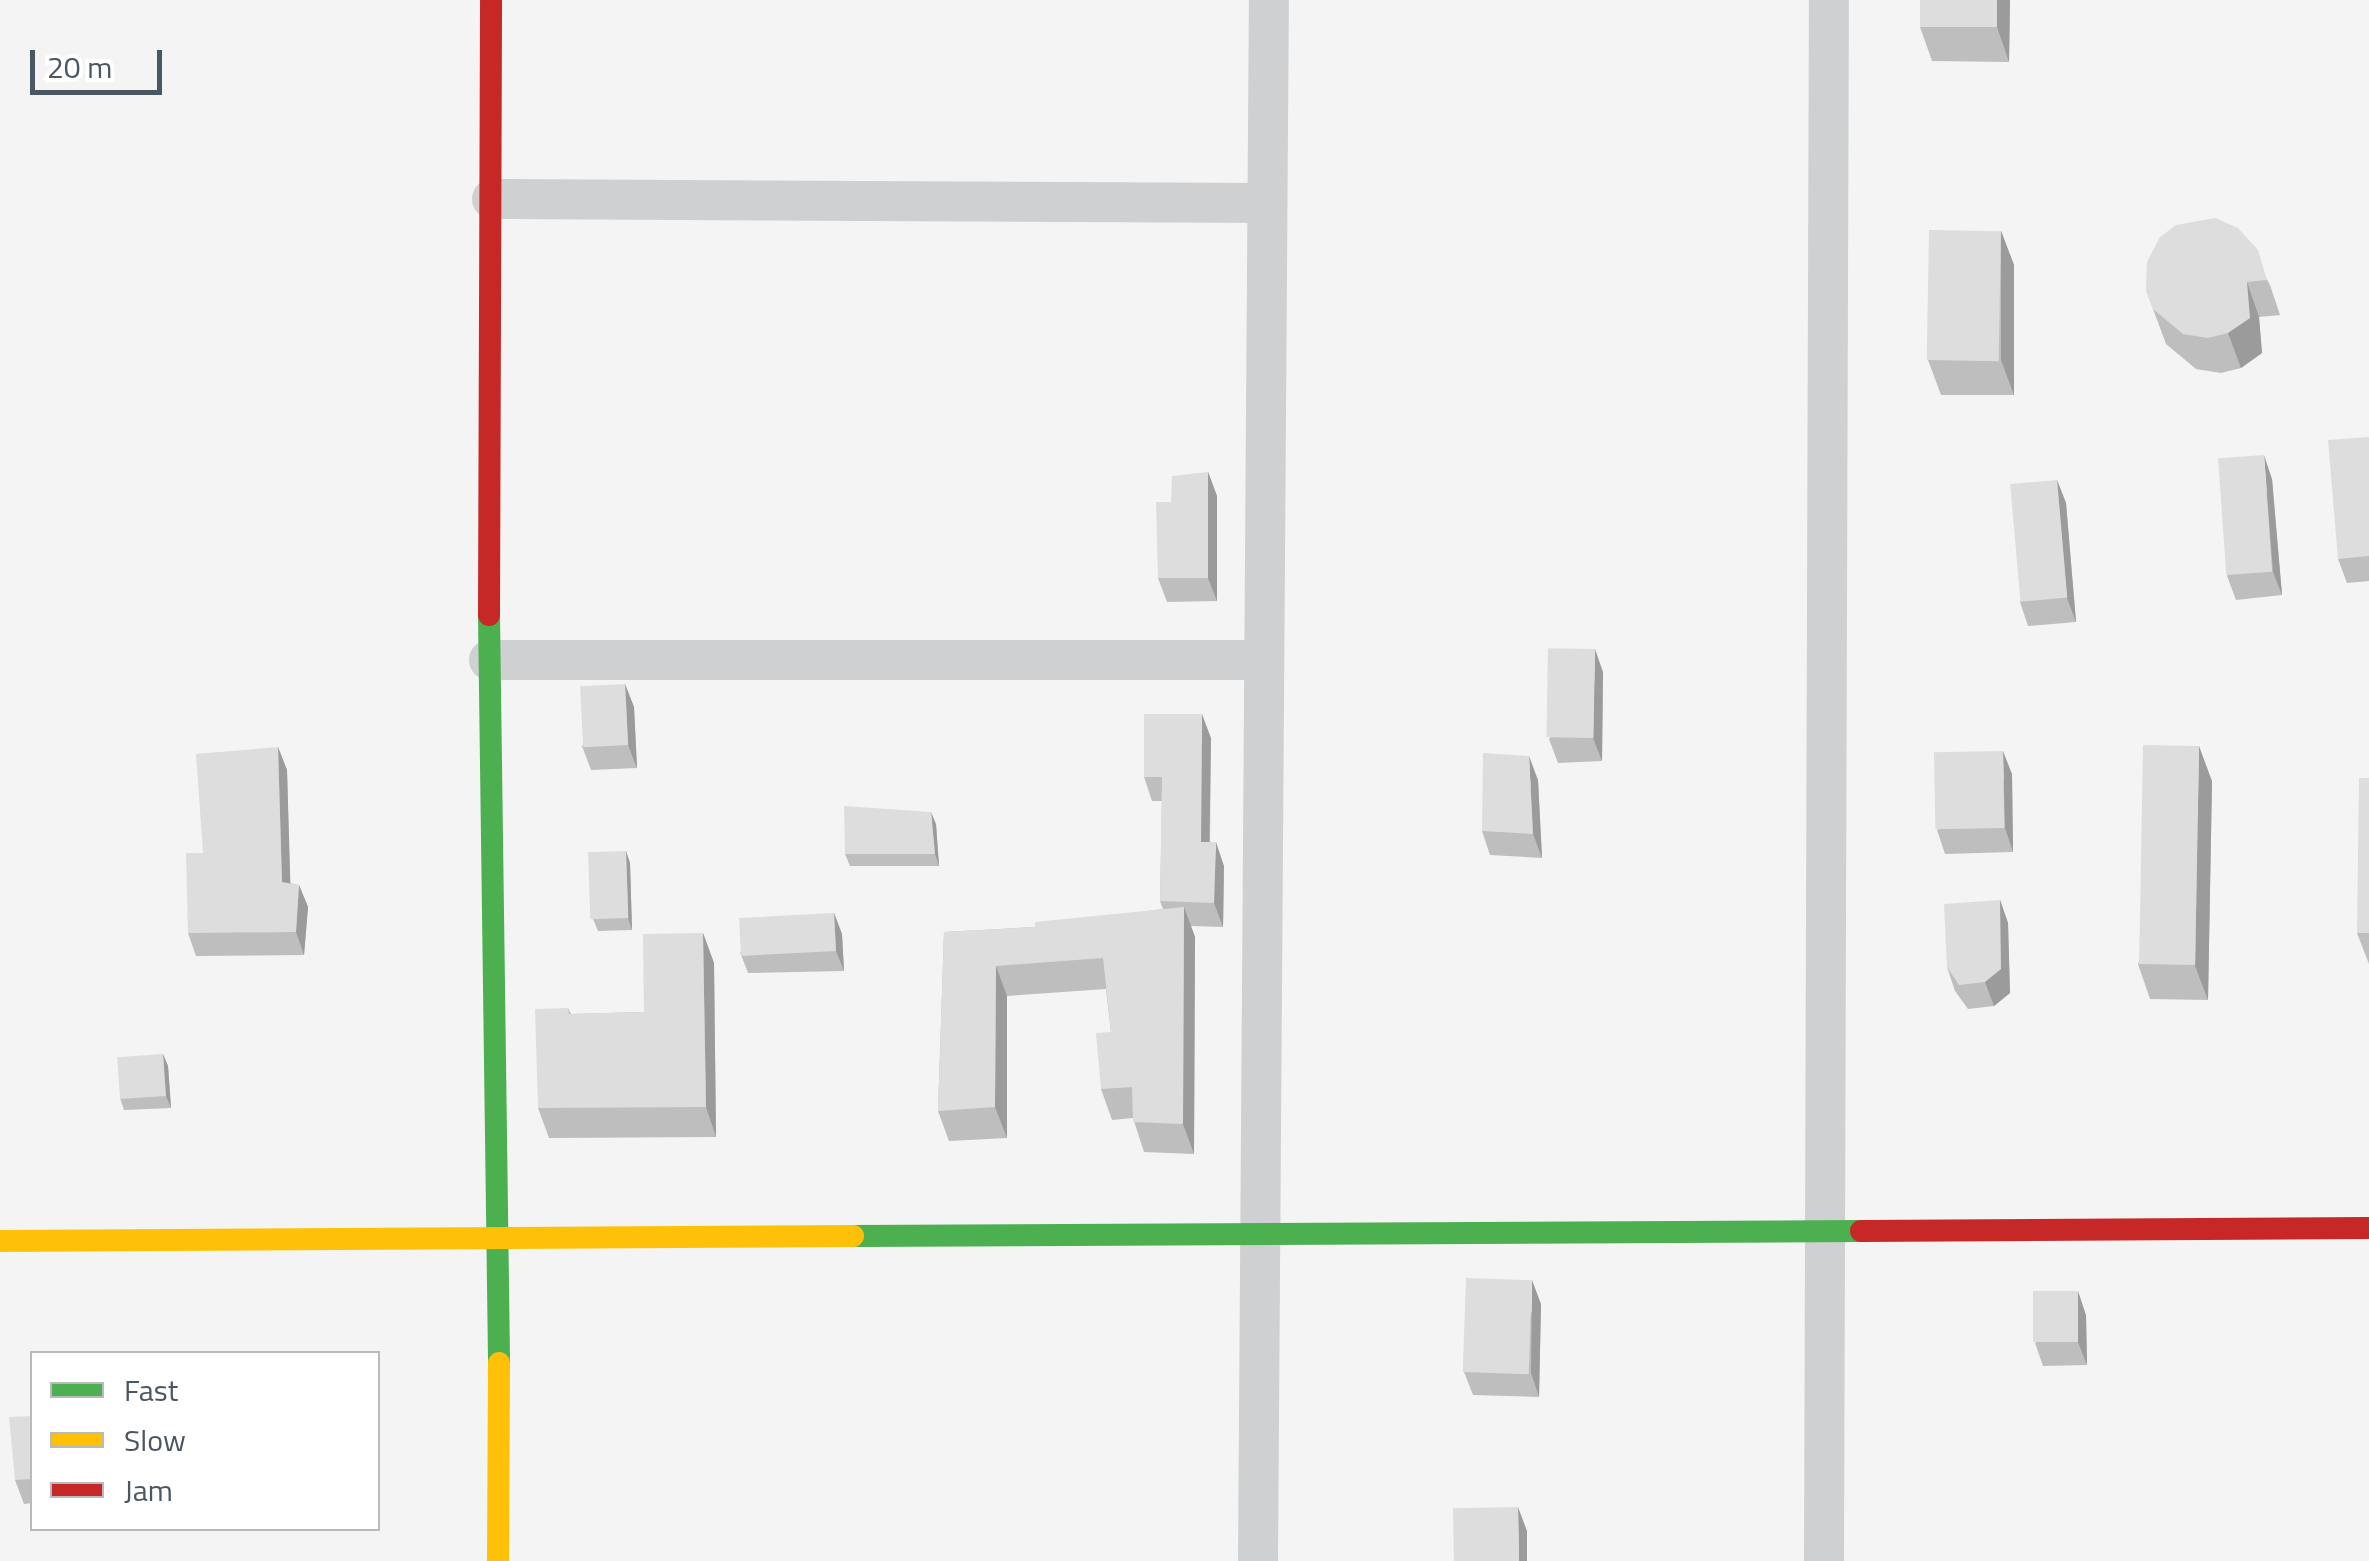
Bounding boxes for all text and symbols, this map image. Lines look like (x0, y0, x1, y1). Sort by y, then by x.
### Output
scale bar (35, 30, 168, 92)
text: 20 m (47, 44, 112, 90)
legend (30, 1351, 380, 1531)
text: Fast (124, 1367, 178, 1413)
text: Slow (124, 1417, 186, 1463)
text: Jam (124, 1467, 173, 1513)

